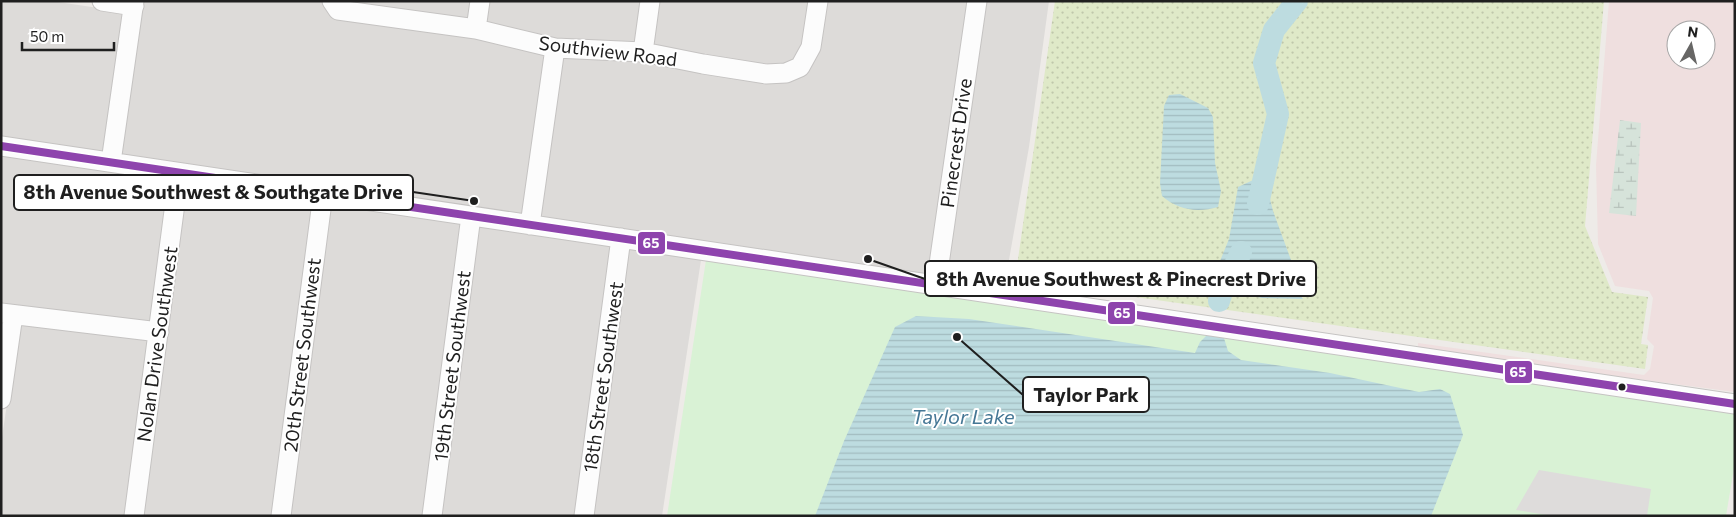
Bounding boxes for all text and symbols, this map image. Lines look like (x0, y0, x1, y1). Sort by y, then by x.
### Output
scale bar (22, 20, 115, 52)
north arrow (1666, 20, 1716, 70)
text: N (1686, 22, 1699, 41)
text: 50 m (30, 27, 64, 45)
street label: Southview Road (538, 31, 679, 70)
street label: Pinecrest Drive (935, 77, 976, 209)
callout: 8th Avenue Southwest & Southgate Drive (14, 175, 413, 210)
text: 8th Avenue Southwest & Southgate Drive (23, 179, 403, 203)
line badge: 65 (637, 231, 666, 255)
text: 65 (643, 234, 659, 251)
street label: Nolan Drive Southwest (131, 244, 182, 443)
street label: 20th Street Southwest (278, 256, 325, 453)
callout: 8th Avenue Southwest & Pinecrest Drive (925, 261, 1316, 296)
text: 8th Avenue Southwest & Pinecrest Drive (936, 266, 1306, 290)
street label: 19th Street Southwest (428, 269, 475, 463)
street label: 18th Street Southwest (578, 280, 627, 474)
line badge: 65 (1107, 301, 1136, 325)
text: 65 (1114, 304, 1130, 321)
line badge: 65 (1504, 360, 1533, 384)
text: 65 (1510, 363, 1526, 380)
callout: Taylor Park (1023, 377, 1149, 412)
text: Taylor Park (1033, 382, 1139, 406)
unlabelled marker (1617, 382, 1627, 392)
water label: Taylor Lake (911, 404, 1015, 428)

